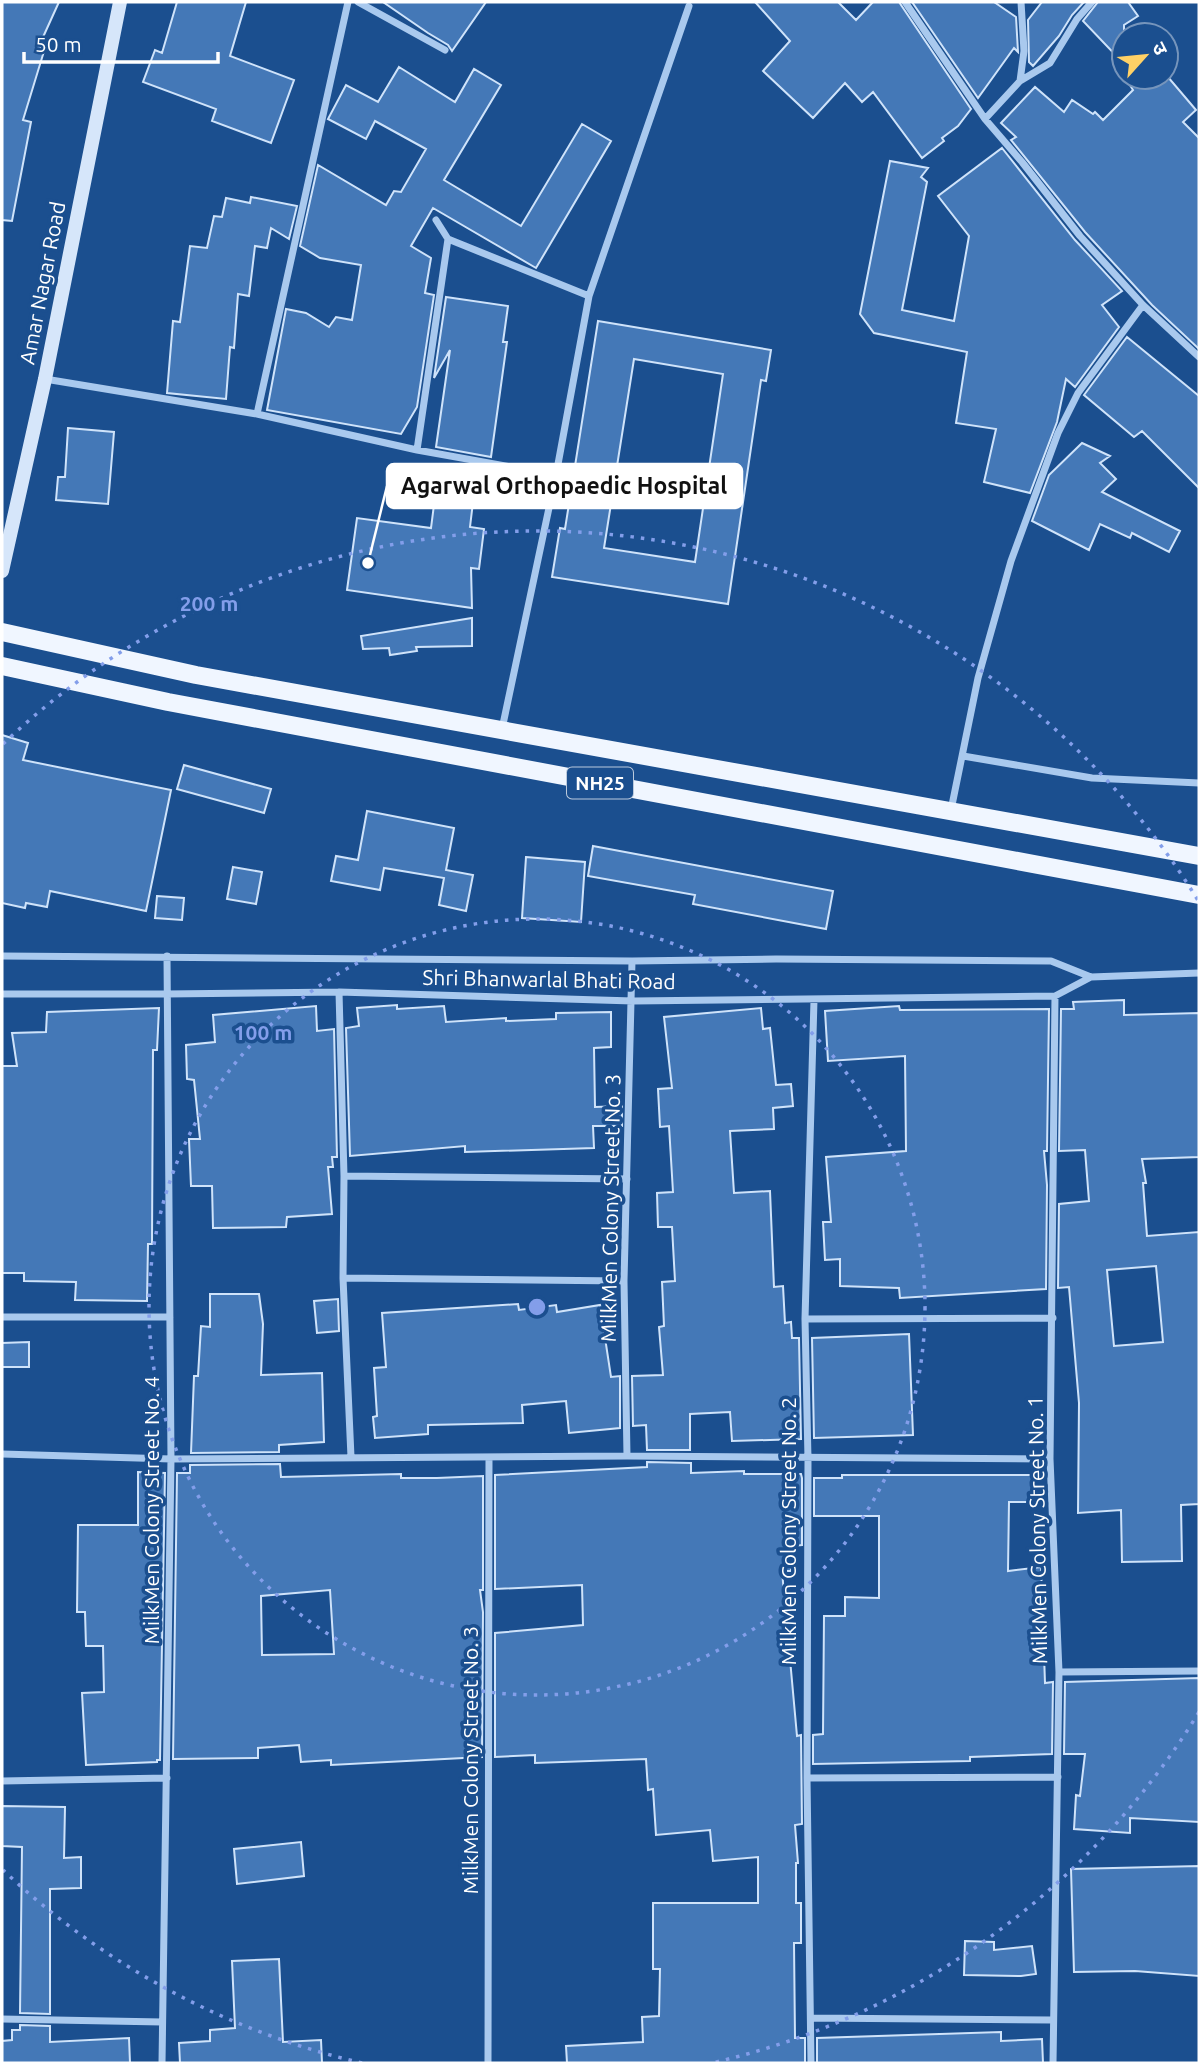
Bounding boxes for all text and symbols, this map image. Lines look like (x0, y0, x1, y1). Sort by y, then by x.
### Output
scale bar (24, 21, 219, 65)
north arrow (1110, 21, 1180, 91)
text: 50 m (35, 32, 82, 56)
text: उ (1148, 38, 1173, 59)
street label: Amar Nagar Road (14, 199, 70, 366)
callout: Agarwal Orthopaedic Hospital (387, 464, 742, 508)
text: Agarwal Orthopaedic Hospital (401, 473, 727, 498)
text: 200 m (180, 591, 238, 615)
road number: NH25 (567, 768, 633, 798)
street label: Shri Bhanwarlal Bhati Road (422, 965, 676, 993)
text: 100 m (234, 1020, 292, 1044)
street label: MilkMen Colony Street No. 3 (596, 1074, 624, 1342)
centre of rings (525, 1295, 549, 1319)
street label: MilkMen Colony Street No. 4 (139, 1376, 163, 1644)
street label: MilkMen Colony Street No. 1 (1023, 1396, 1051, 1664)
street label: MilkMen Colony Street No. 2 (776, 1397, 800, 1665)
street label: MilkMen Colony Street No. 3 (458, 1626, 482, 1894)

